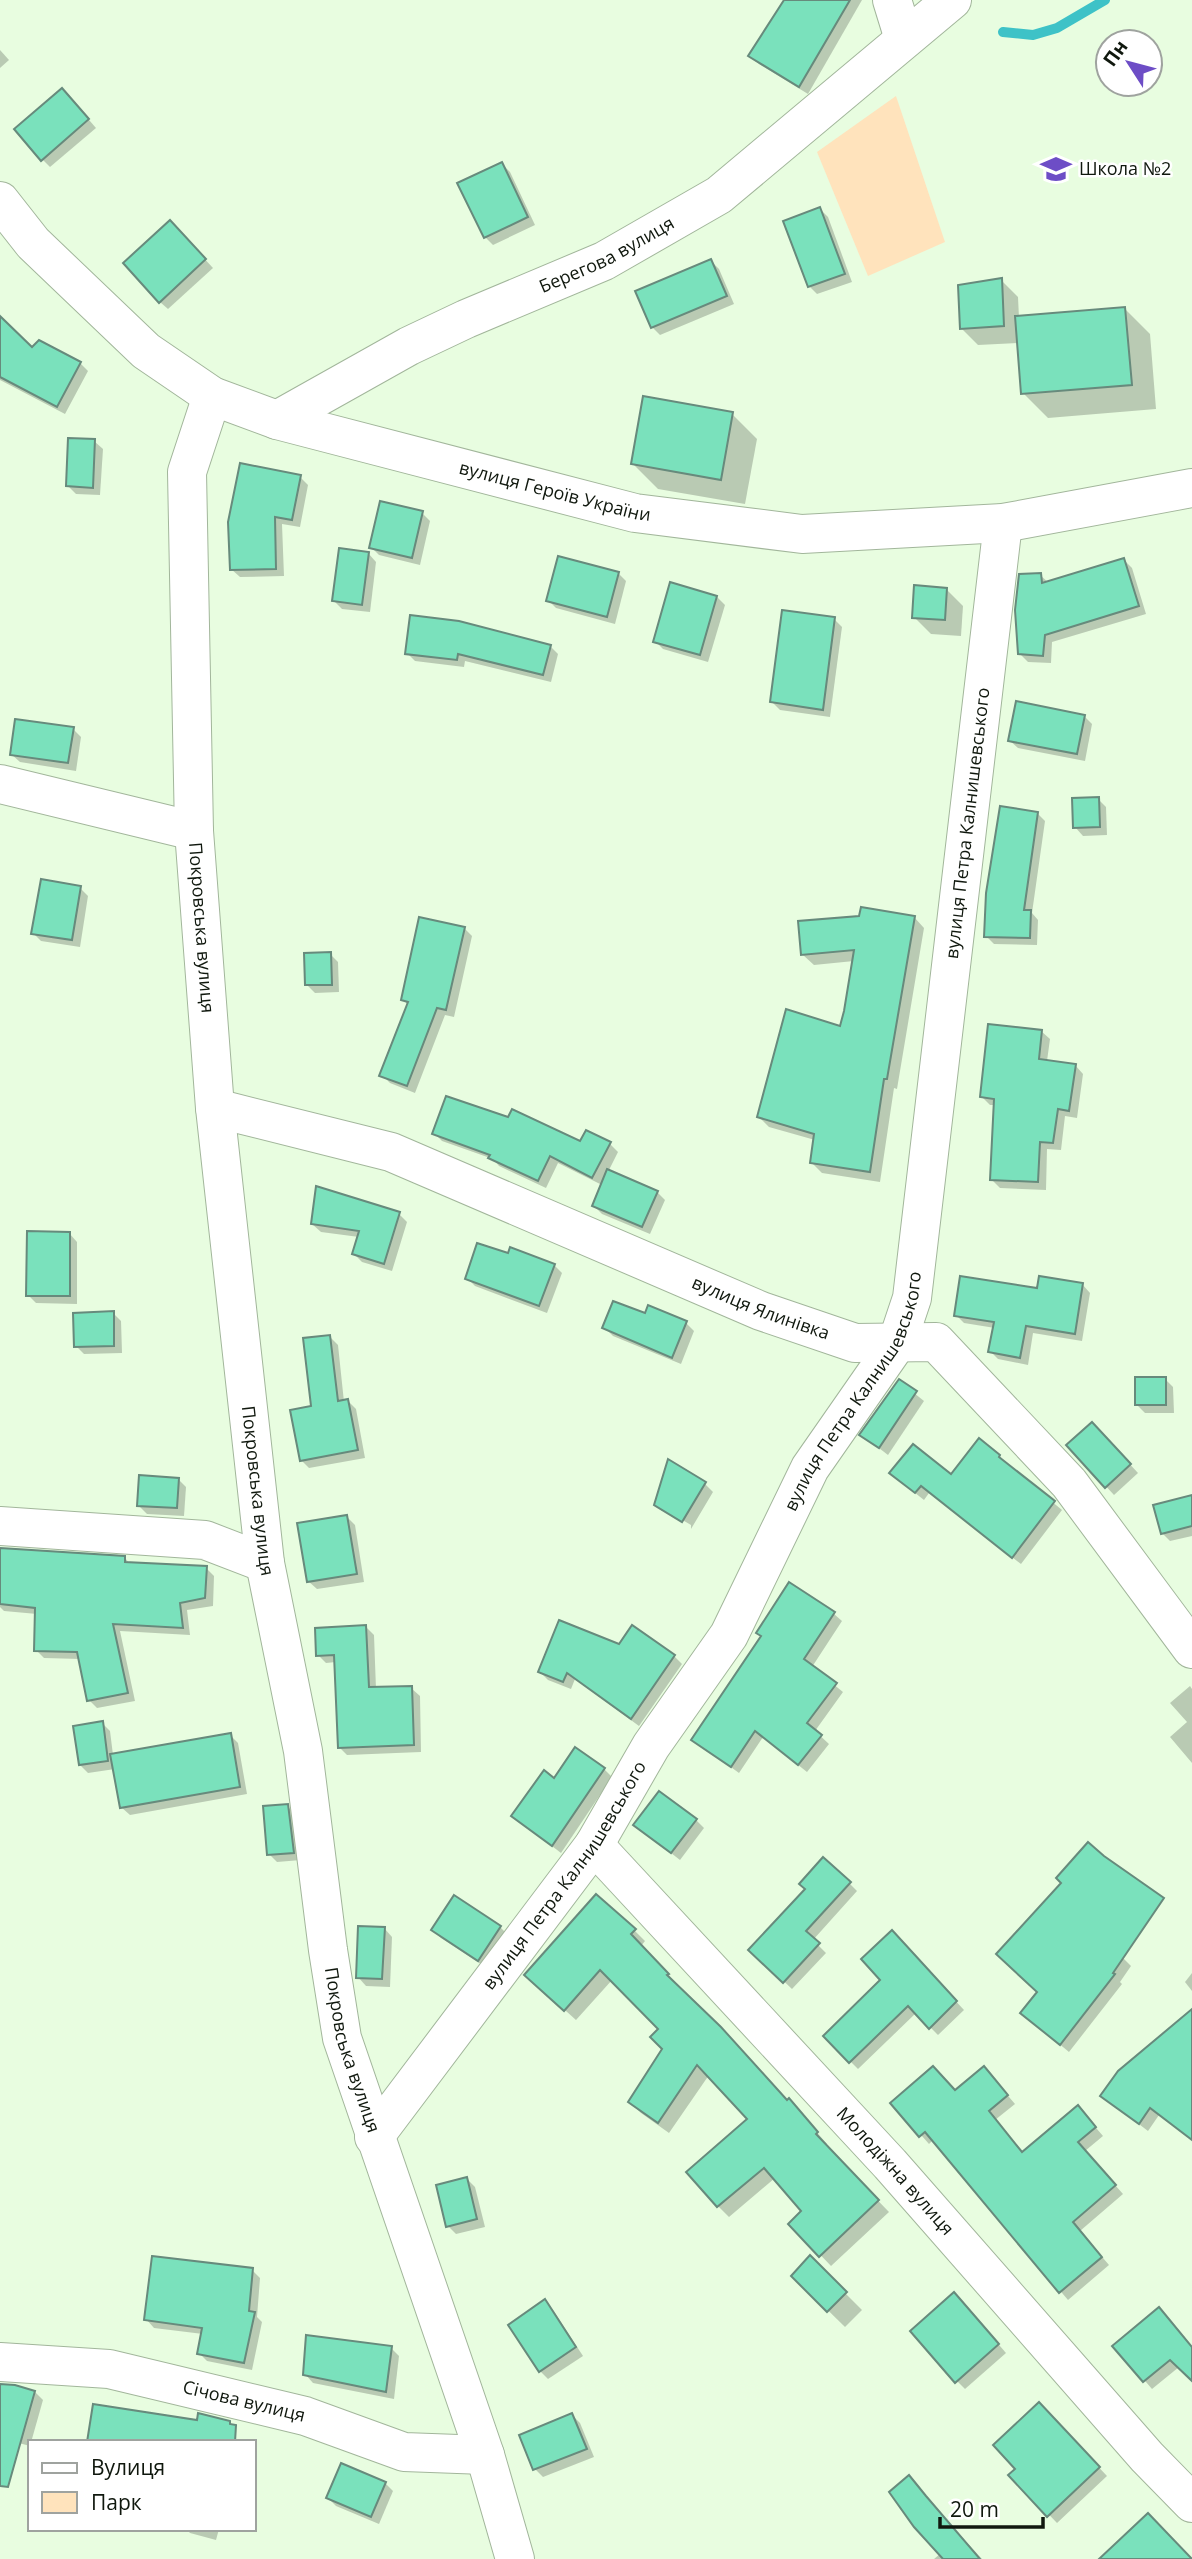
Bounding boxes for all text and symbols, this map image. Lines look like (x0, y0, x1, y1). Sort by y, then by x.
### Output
north arrow (1094, 28, 1164, 98)
text: Пн (1097, 35, 1134, 71)
school or university icon: Школа №2 (1039, 152, 1073, 186)
place label: Школа №2 (1079, 156, 1171, 180)
street label: Берегова вулиця (535, 210, 678, 298)
street label: вулиця Героїв України (457, 455, 652, 526)
street label: вулиця Петра Калнишевського (939, 686, 995, 960)
street label: Покровська вулиця (184, 841, 221, 1014)
street label: вулиця Ялинівка (689, 1270, 833, 1345)
street label: вулиця Петра Калнишевського (778, 1270, 926, 1515)
street label: Покровська вулиця (237, 1404, 280, 1578)
street label: вулиця Петра Калнишевського (476, 1756, 651, 1994)
street label: Покровська вулиця (320, 1965, 387, 2136)
street label: Молодіжна вулиця (832, 2101, 960, 2240)
street label: Січова вулиця (181, 2374, 308, 2427)
legend (28, 2440, 256, 2531)
text: Вулиця (91, 2453, 165, 2481)
scale bar (940, 2486, 1043, 2530)
text: Парк (91, 2488, 142, 2516)
text: 20 m (950, 2495, 999, 2523)

